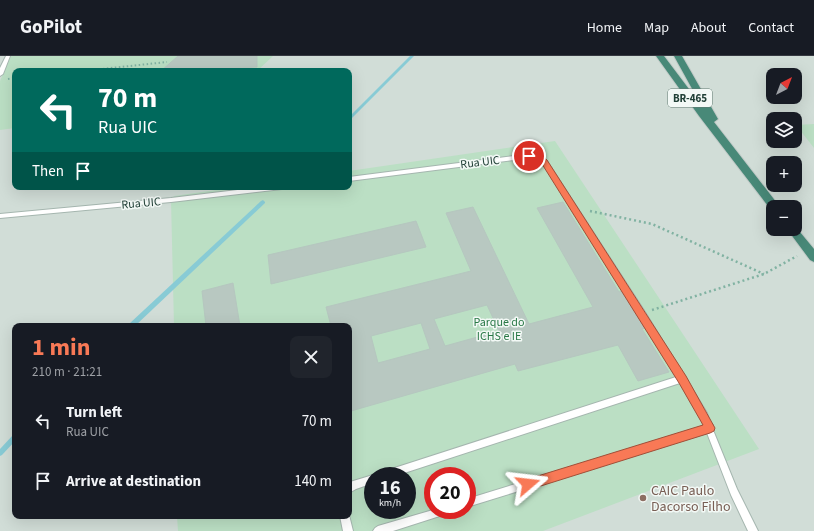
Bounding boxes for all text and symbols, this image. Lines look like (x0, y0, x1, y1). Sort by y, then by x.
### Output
text: GoPilot (20, 14, 82, 41)
text: Home (587, 18, 622, 38)
text: Map (644, 18, 669, 38)
text: About (691, 18, 726, 38)
text: Contact (748, 18, 794, 38)
north arrow (766, 68, 802, 104)
map controls (766, 68, 802, 236)
text: 70 m (98, 78, 157, 118)
icon: left (32, 84, 84, 136)
road number: BR-465 (668, 89, 712, 107)
button: layers (766, 112, 802, 148)
text: Rua UIC (98, 115, 157, 140)
pin (512, 139, 546, 173)
icon: arrive (518, 145, 540, 167)
street label: Rua UIC (459, 152, 501, 173)
button: + (766, 156, 802, 192)
icon: arrive (72, 160, 94, 182)
text: Then (32, 161, 64, 182)
street label: Rua UIC (121, 193, 162, 214)
button: − (766, 200, 802, 236)
park label: Parque do ICHS e IE (473, 314, 525, 345)
text: 1 min (32, 330, 90, 365)
button: close (290, 336, 332, 378)
text: 210 m · 21:21 (32, 363, 102, 381)
text: Turn left (66, 402, 122, 423)
icon: left (32, 410, 54, 432)
text: 70 m (302, 411, 332, 432)
text: Rua UIC (66, 423, 109, 441)
position arrow (507, 463, 549, 505)
speed limit sign: 20 (424, 467, 476, 519)
icon: arrive (32, 470, 54, 492)
text: Arrive at destination (66, 471, 201, 492)
text: 140 m (294, 471, 332, 492)
text: 16 (379, 474, 401, 502)
place label: CAIC Paulo Dacorso Filho (651, 481, 731, 517)
marker: CAIC Paulo Dacorso Filho (638, 493, 648, 503)
text: km/h (379, 496, 401, 510)

